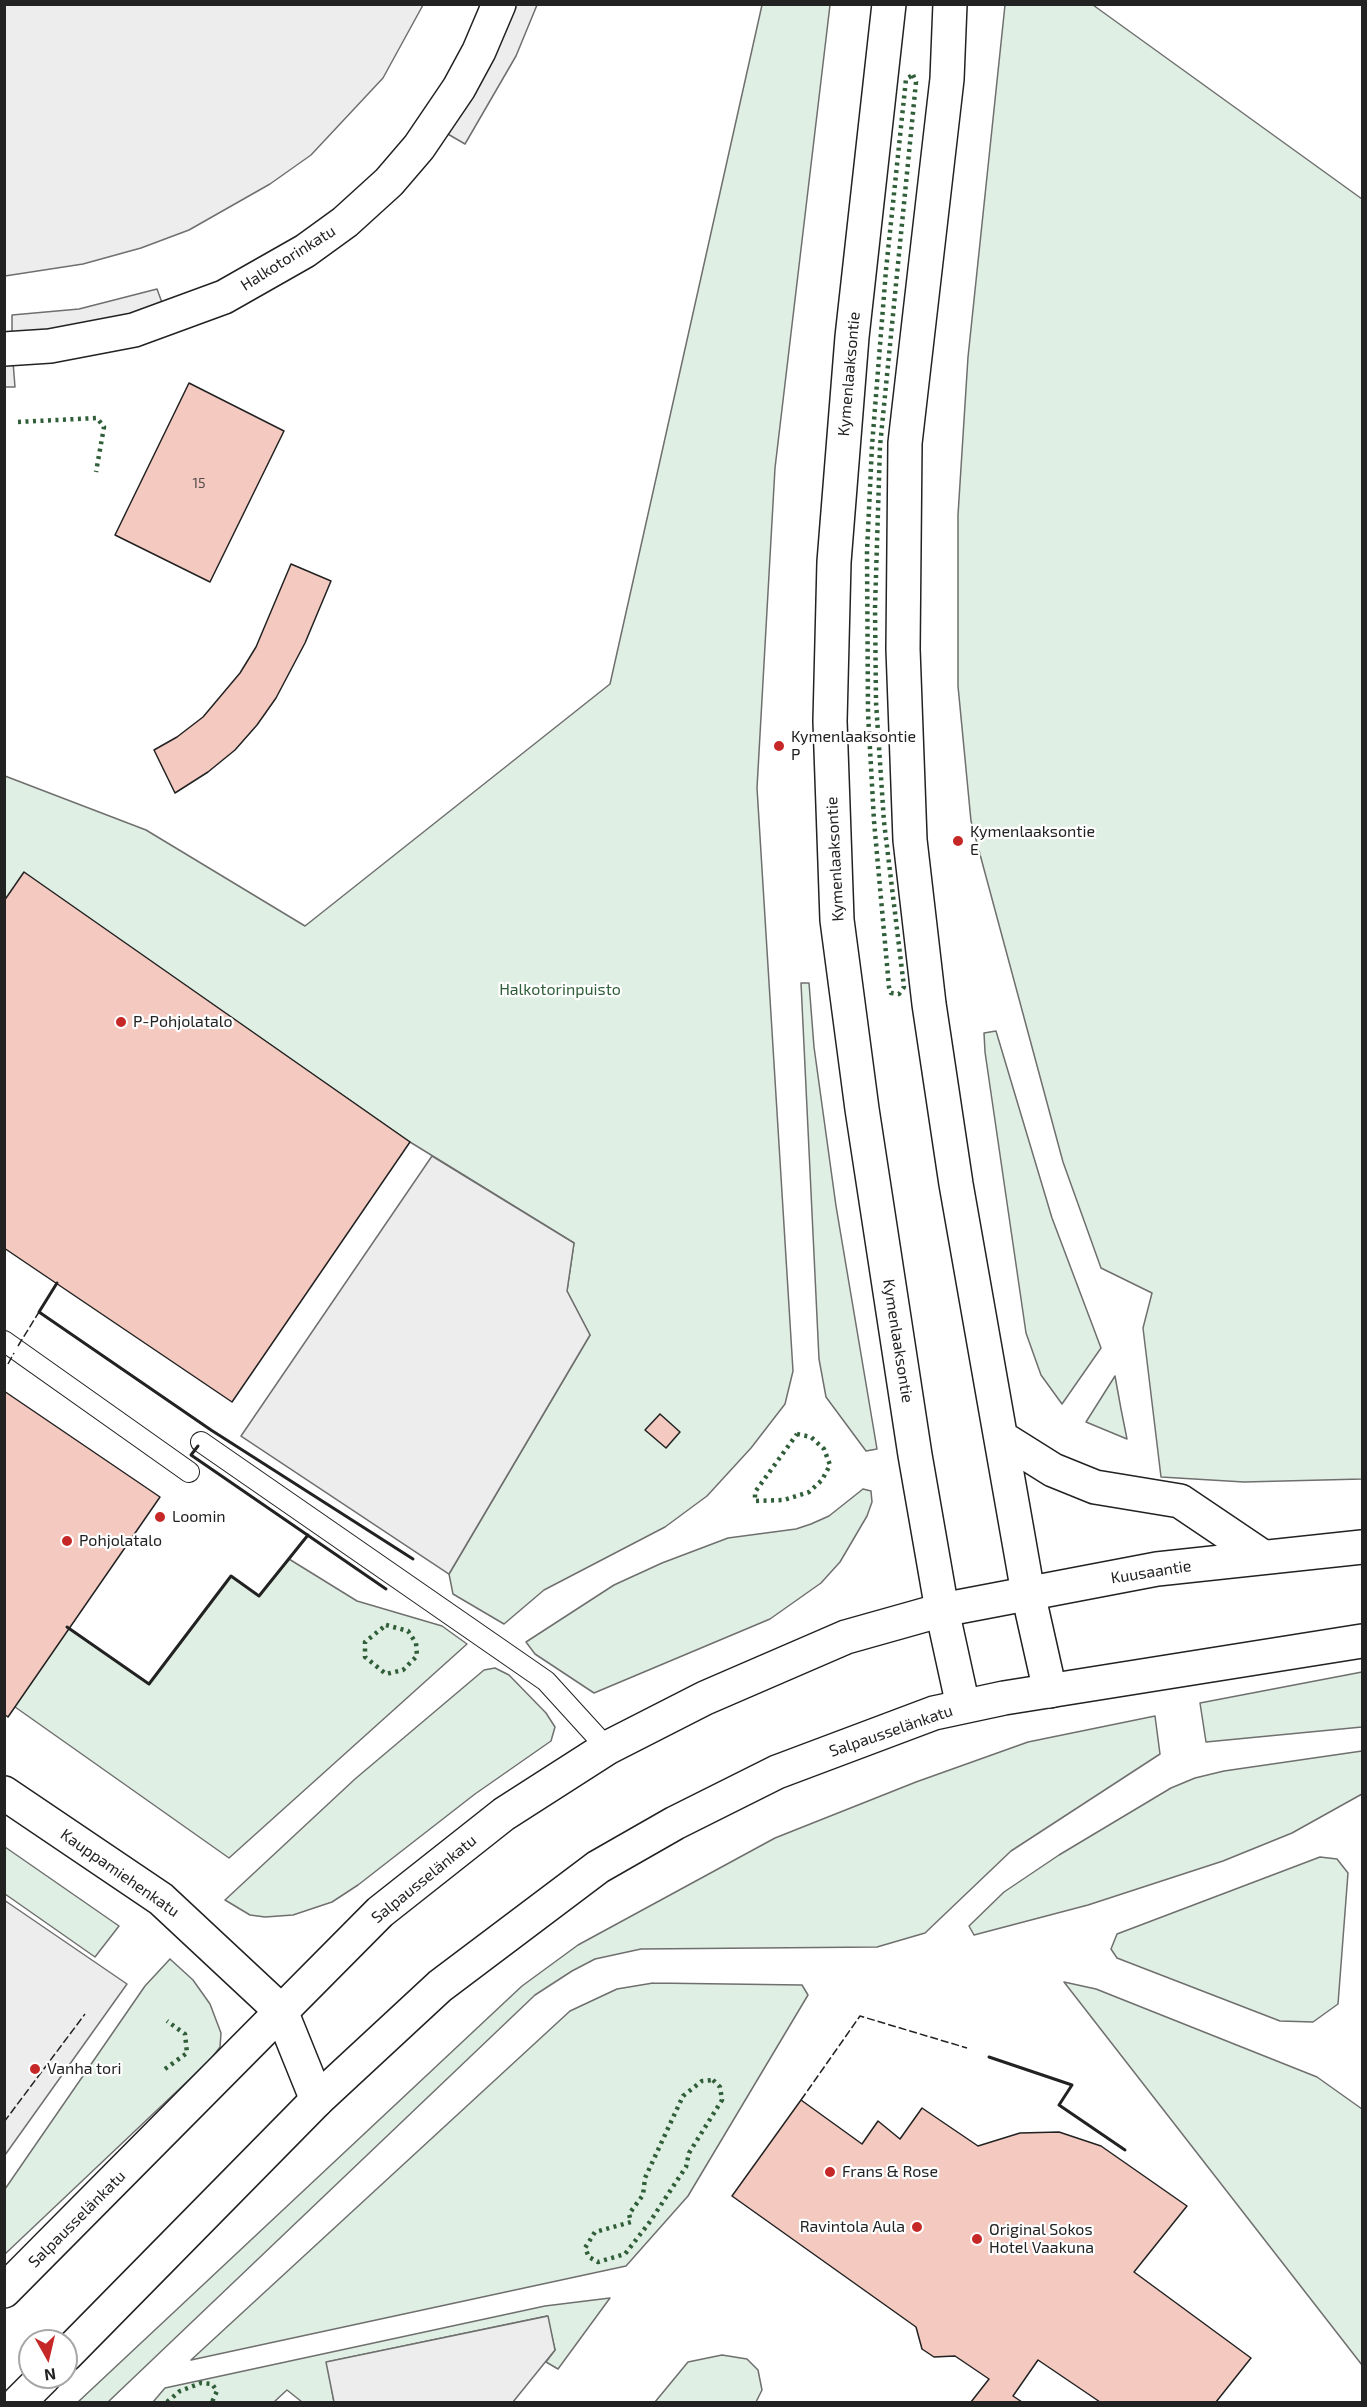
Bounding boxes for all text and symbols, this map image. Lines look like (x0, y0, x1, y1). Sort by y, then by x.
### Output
street label: Halkotorinkatu (237, 221, 339, 295)
street label: Kymenlaaksontie (834, 311, 864, 437)
house number: 15 (192, 475, 206, 491)
place label: Kymenlaaksontie P (791, 727, 916, 765)
marker: Kymenlaaksontie P (772, 739, 786, 753)
street label: Kymenlaaksontie (822, 796, 848, 922)
place label: Kymenlaaksontie E (970, 822, 1095, 860)
marker: Kymenlaaksontie E (951, 834, 965, 848)
park label: Halkotorinpuisto (499, 980, 621, 1000)
place label: P-Pohjolatalo (133, 1012, 233, 1032)
marker: P-Pohjolatalo (114, 1015, 128, 1029)
street label: Kymenlaaksontie (879, 1278, 917, 1404)
place label: Loomin (172, 1507, 226, 1527)
marker: Loomin (153, 1510, 167, 1524)
place label: Pohjolatalo (79, 1531, 162, 1551)
marker: Pohjolatalo (60, 1534, 74, 1548)
street label: Kuusaantie (1109, 1556, 1193, 1588)
street label: Salpausselänkatu (827, 1701, 955, 1761)
street label: Kauppamiehenkatu (57, 1825, 183, 1921)
street label: Salpausselänkatu (368, 1831, 480, 1927)
place label: Vanha tori (47, 2059, 122, 2079)
marker: Vanha tori (28, 2062, 42, 2076)
place label: Frans & Rose (842, 2162, 938, 2182)
marker: Frans & Rose (823, 2165, 837, 2179)
street label: Salpausselänkatu (24, 2166, 130, 2272)
place label: Ravintola Aula (800, 2217, 905, 2237)
marker: Ravintola Aula (910, 2220, 924, 2234)
place label: Original Sokos Hotel Vaakuna (989, 2220, 1094, 2258)
marker: Original Sokos Hotel Vaakuna (970, 2232, 984, 2246)
north arrow (18, 2329, 78, 2389)
text: N (43, 2365, 57, 2386)

